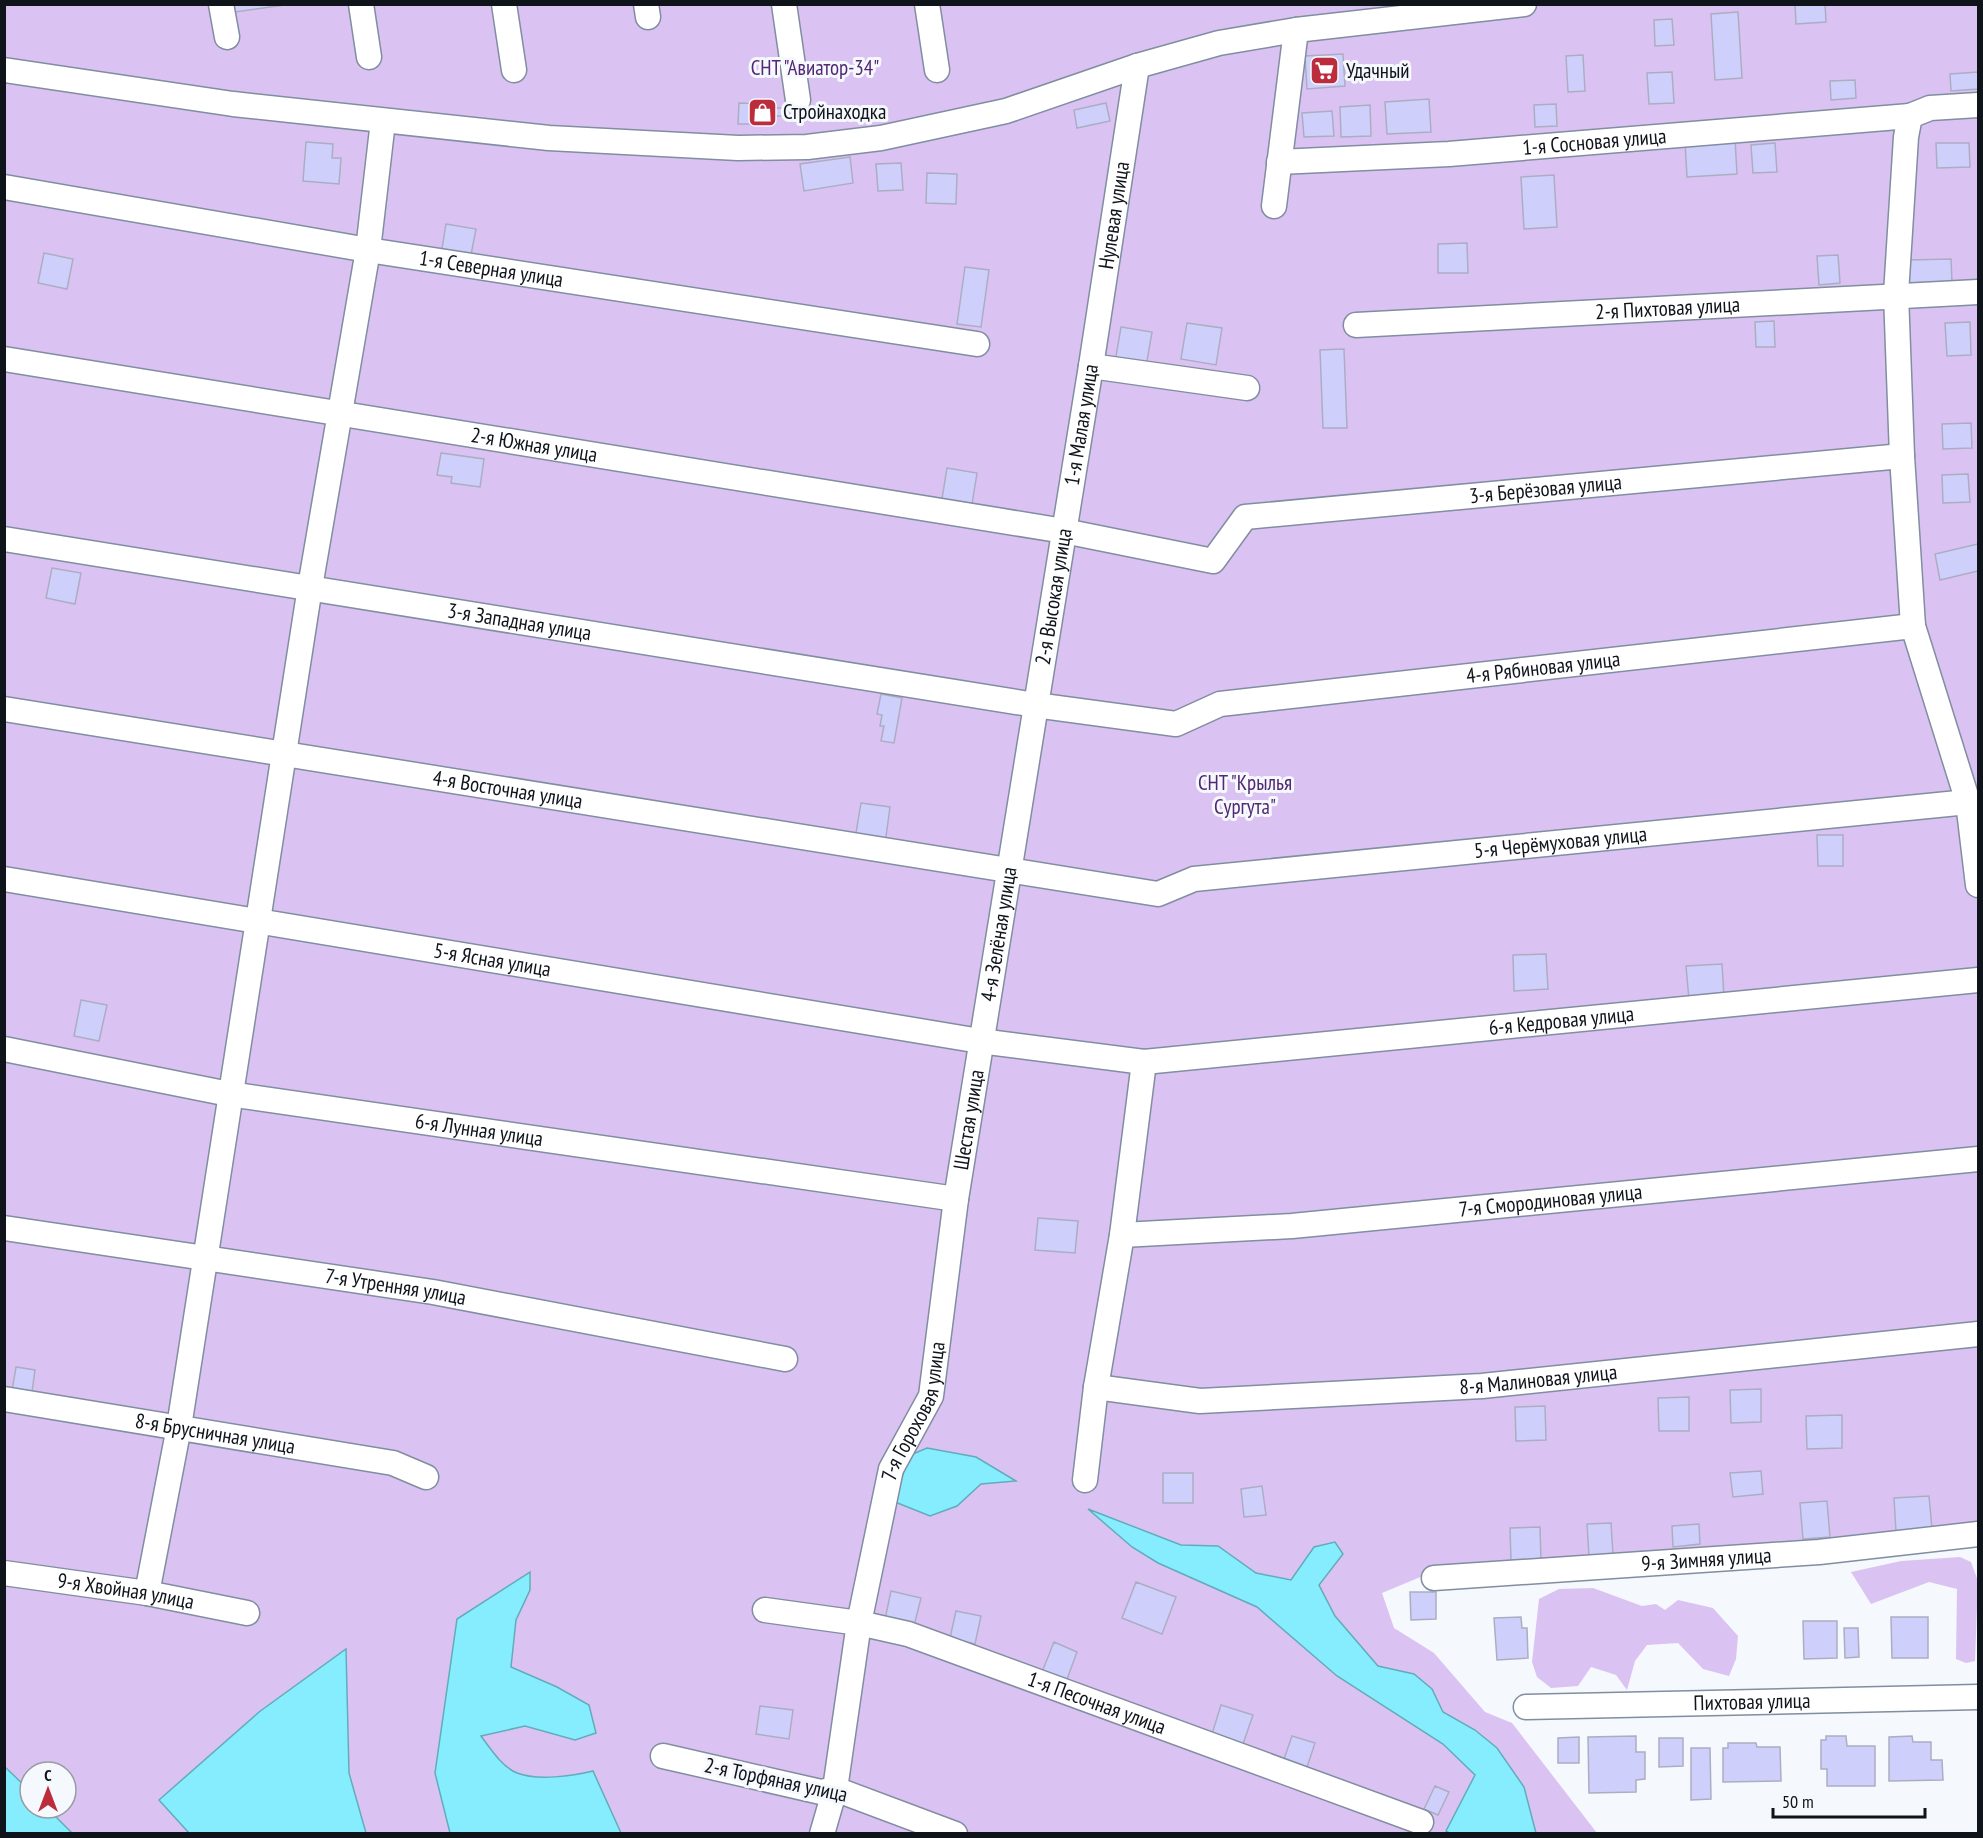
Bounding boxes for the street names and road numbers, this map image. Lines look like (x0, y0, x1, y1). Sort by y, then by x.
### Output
street label: 1-я Сосновая улица (1521, 122, 1667, 161)
street label: Нулевая улица (1092, 159, 1135, 271)
street label: 1-я Северная улица (417, 244, 565, 293)
street label: 2-я Пихтовая улица (1594, 291, 1741, 325)
street label: 1-я Малая улица (1058, 362, 1104, 487)
street label: 2-я Южная улица (469, 421, 599, 468)
street label: 3-я Берёзовая улица (1468, 468, 1623, 509)
street label: 2-я Высокая улица (1029, 526, 1077, 667)
street label: 3-я Западная улица (445, 597, 593, 646)
street label: 4-я Рябиновая улица (1465, 645, 1621, 689)
street label: 4-я Восточная улица (431, 764, 585, 815)
street label: 5-я Черёмуховая улица (1473, 820, 1648, 864)
street label: 4-я Зелёная улица (974, 865, 1023, 1003)
street label: 5-я Ясная улица (432, 937, 553, 983)
street label: 6-я Кедровая улица (1487, 1000, 1635, 1041)
street label: Шестая улица (947, 1067, 990, 1172)
street label: 6-я Лунная улица (413, 1107, 545, 1152)
street label: 7-я Смородиновая улица (1458, 1178, 1643, 1223)
street label: 7-я Утренняя улица (323, 1262, 468, 1311)
street label: 7-я Гороховая улица (875, 1340, 951, 1483)
street label: 8-я Малиновая улица (1459, 1358, 1619, 1400)
street label: 8-я Брусничная улица (133, 1407, 297, 1460)
street label: 9-я Зимняя улица (1640, 1541, 1772, 1577)
street label: 9-я Хвойная улица (56, 1567, 197, 1615)
street label: 1-я Песочная улица (1024, 1665, 1170, 1740)
street label: Пихтовая улица (1693, 1687, 1811, 1716)
street label: 2-я Торфяная улица (702, 1751, 850, 1808)

